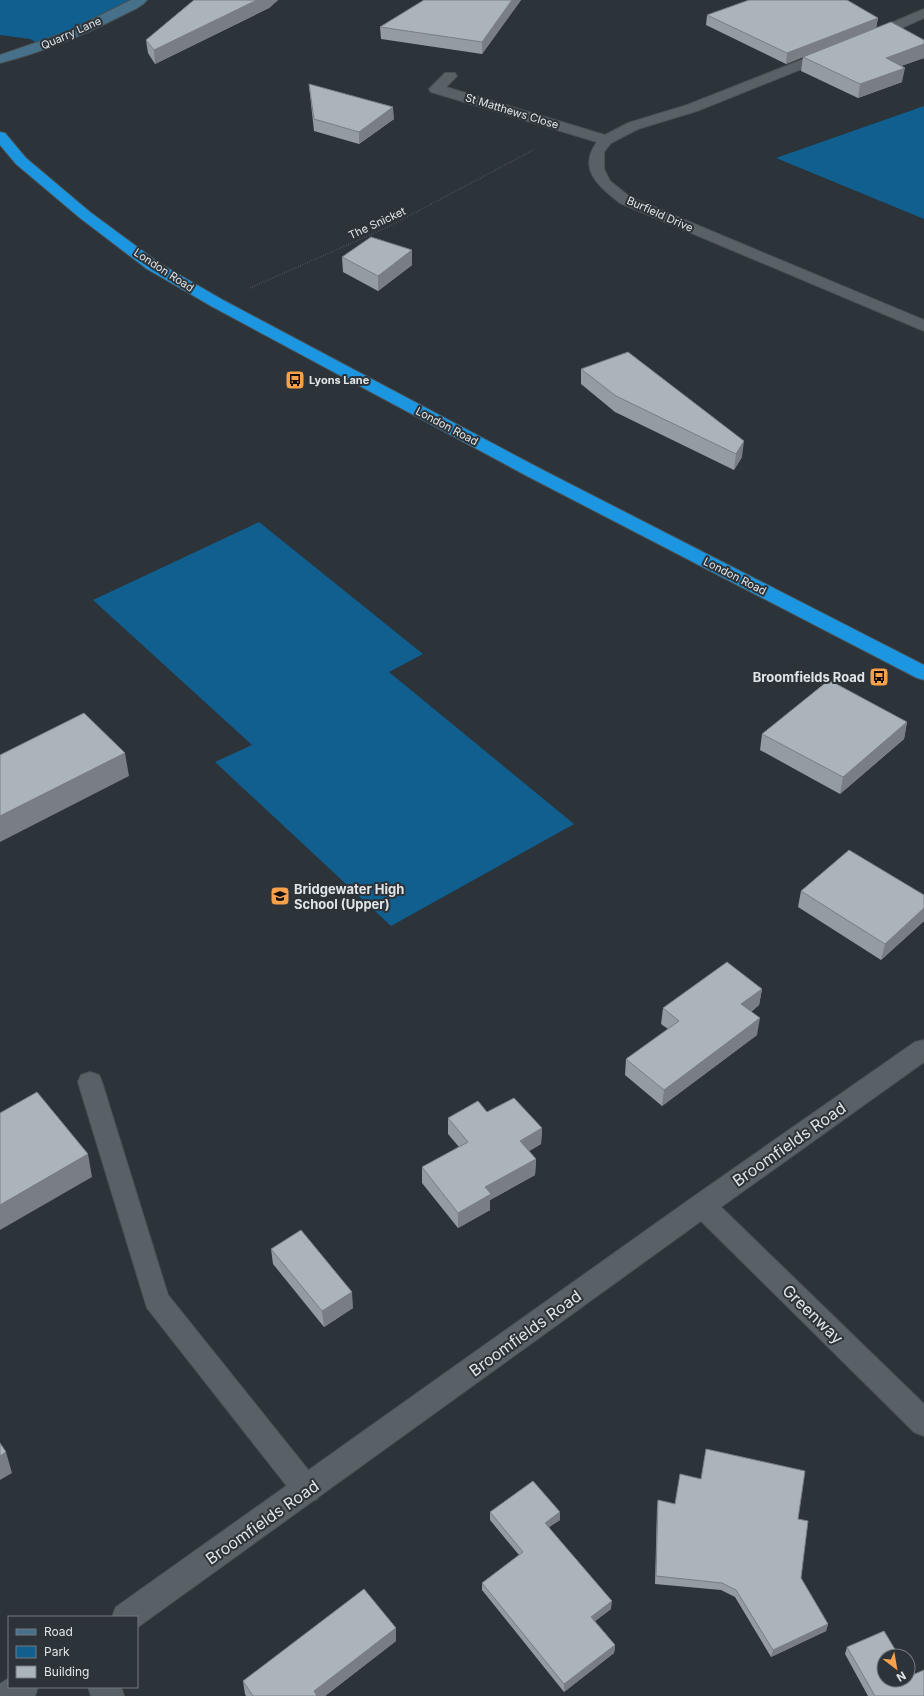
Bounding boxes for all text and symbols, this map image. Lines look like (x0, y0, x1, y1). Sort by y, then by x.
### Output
street label: Quarry Lane (39, 14, 103, 52)
street label: St Matthews Close (464, 90, 560, 132)
street label: Burfield Drive (625, 193, 695, 235)
street label: The Snicket (346, 204, 408, 242)
street label: London Road (131, 245, 197, 295)
bus stop icon: Lyons Lane (284, 369, 306, 391)
place label: Lyons Lane (309, 373, 370, 387)
street label: London Road (413, 404, 481, 448)
street label: London Road (701, 554, 769, 598)
bus stop icon: Broomfields Road (868, 666, 890, 688)
place label: Broomfields Road (753, 669, 865, 685)
place label: Bridgewater High School (Upper) (294, 881, 404, 912)
school or university icon: Bridgewater High School (Upper) (269, 885, 291, 907)
street label: Broomfields Road (728, 1097, 850, 1191)
street label: Greenway (778, 1280, 848, 1348)
street label: Broomfields Road (465, 1286, 585, 1380)
street label: Broomfields Road (201, 1475, 323, 1569)
legend (8, 1616, 138, 1688)
text: Road (44, 1624, 73, 1639)
text: Park (44, 1644, 70, 1659)
north arrow (876, 1648, 916, 1688)
text: Building (44, 1664, 89, 1679)
text: N (894, 1668, 908, 1685)

